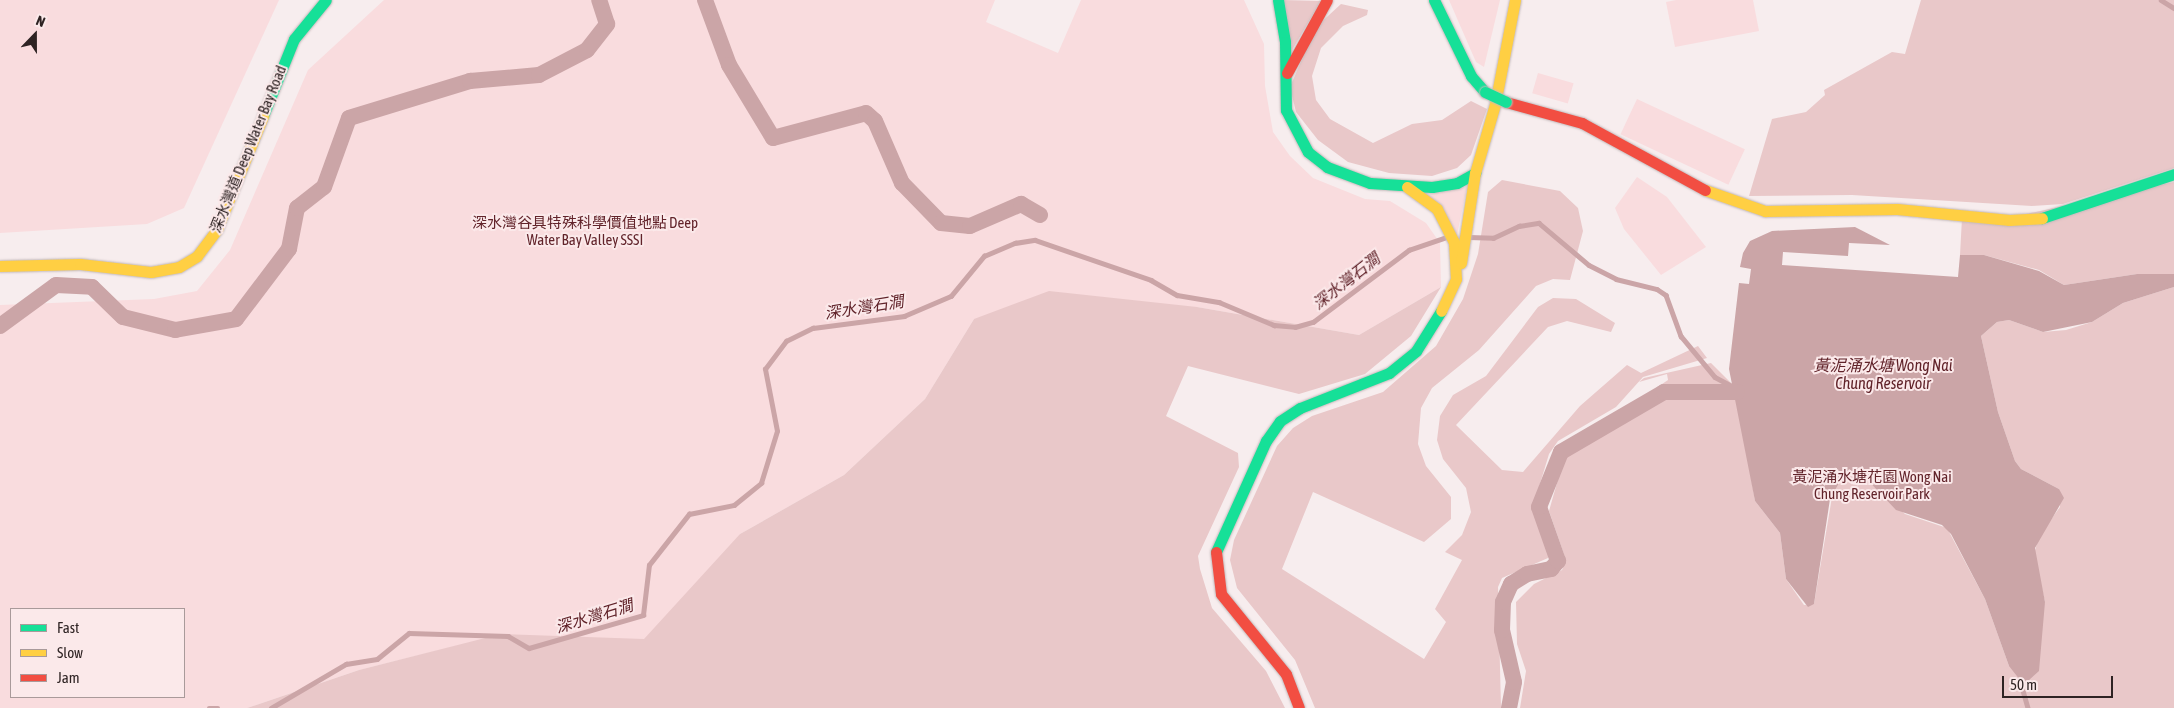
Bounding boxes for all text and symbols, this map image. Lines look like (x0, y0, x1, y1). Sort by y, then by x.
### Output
north arrow (10, 10, 60, 60)
text: N (34, 12, 47, 30)
street label: 深水灣道 Deep Water Bay Road (206, 63, 290, 235)
park label: 深水灣谷具特殊科學價值地點 Deep Water Bay Valley SSSI (472, 213, 698, 248)
water label: 深水灣石澗 (1309, 249, 1383, 313)
water label: 深水灣石澗 (823, 291, 905, 323)
water label: 黃泥涌水塘 Wong Nai Chung Reservoir (1814, 355, 1952, 393)
park label: 黃泥涌水塘花園 Wong Nai Chung Reservoir Park (1792, 467, 1952, 502)
water label: 深水灣石澗 (553, 595, 635, 637)
legend (10, 608, 185, 698)
text: Fast (57, 619, 79, 636)
text: Slow (57, 644, 83, 661)
scale bar (2004, 666, 2115, 698)
text: Jam (57, 669, 80, 686)
text: 50 m (2010, 676, 2037, 693)

